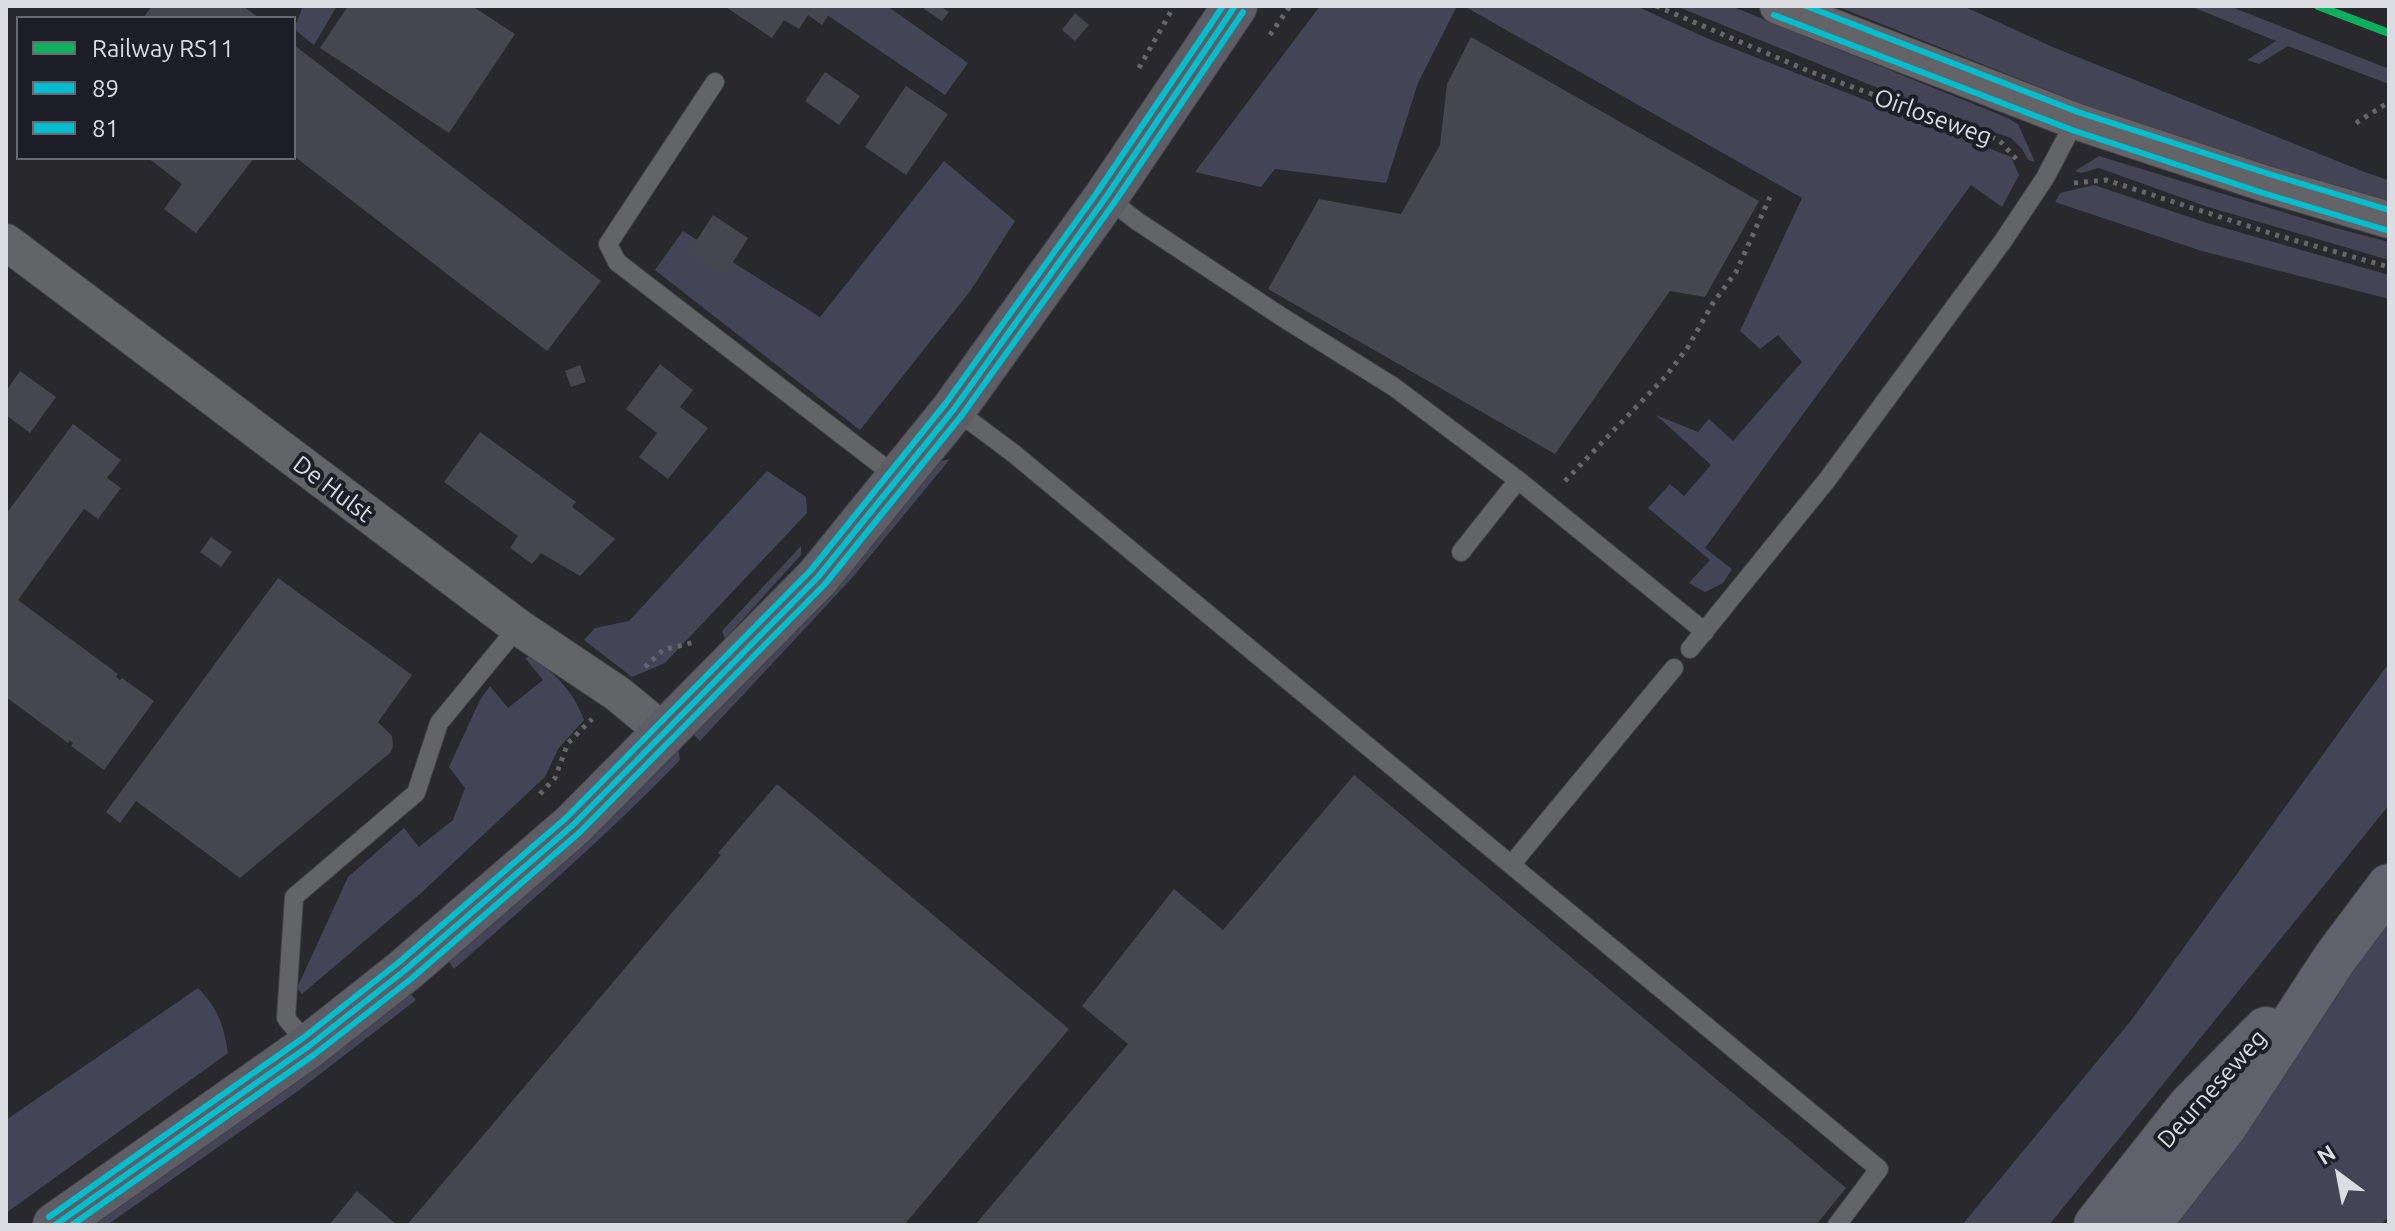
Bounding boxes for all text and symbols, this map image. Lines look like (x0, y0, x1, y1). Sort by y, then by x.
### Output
legend (16, 16, 296, 160)
text: Railway RS11 (92, 35, 234, 62)
text: 89 (92, 75, 119, 102)
street label: Oirloseweg (1870, 82, 1996, 152)
text: 81 (92, 115, 119, 142)
street label: De Hulst (287, 450, 379, 528)
street label: Deurneseweg (2151, 1024, 2273, 1154)
north arrow (2299, 1135, 2379, 1215)
text: N (2312, 1139, 2340, 1169)

